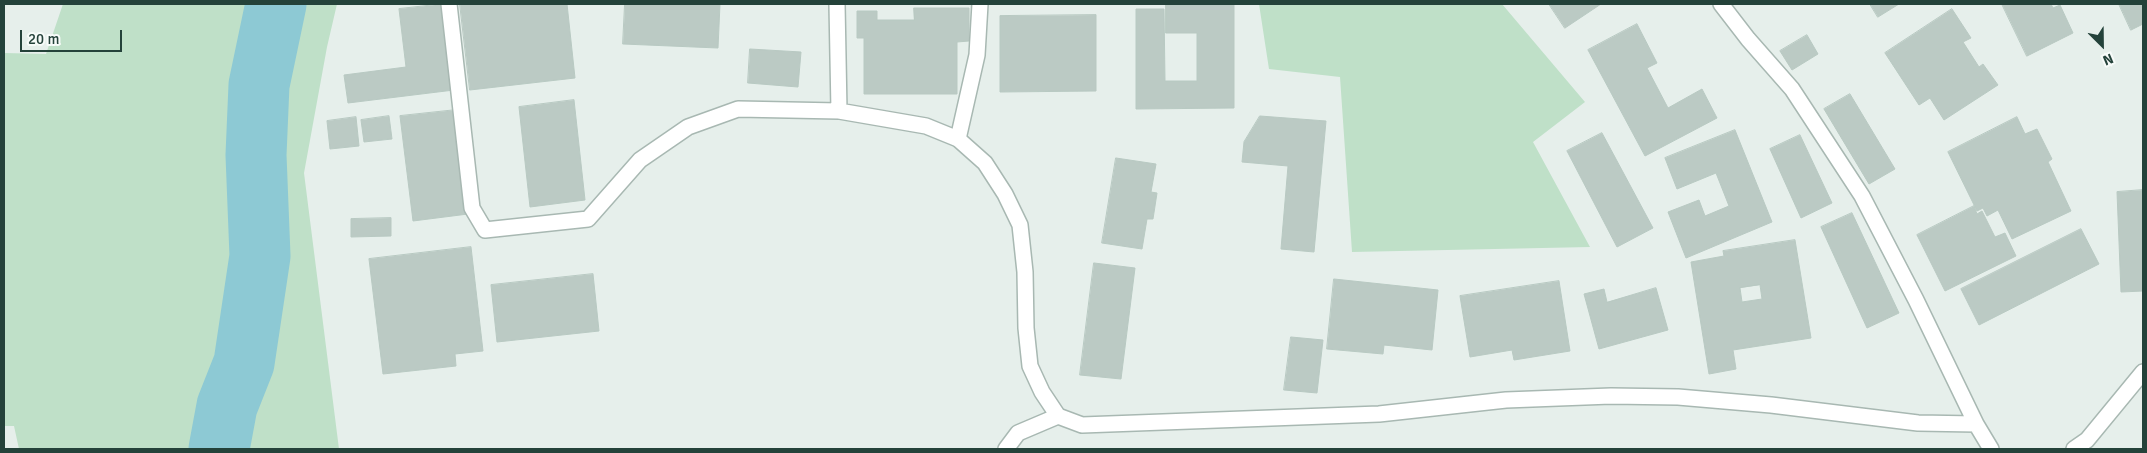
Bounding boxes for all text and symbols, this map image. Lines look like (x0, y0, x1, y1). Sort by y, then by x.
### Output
scale bar (22, 20, 125, 52)
north arrow (2077, 20, 2127, 70)
text: 20 m (28, 30, 59, 48)
text: N (2100, 50, 2116, 69)

